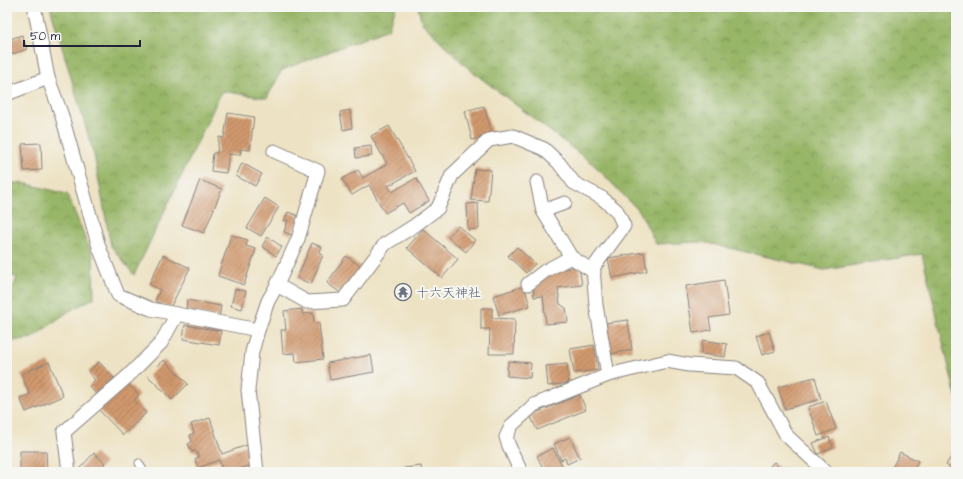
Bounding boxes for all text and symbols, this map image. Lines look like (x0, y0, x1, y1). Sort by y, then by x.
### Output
scale bar (24, 22, 140, 48)
text: 50 m (30, 28, 61, 45)
temple icon: 十六天神社 (393, 282, 413, 302)
place label: 十六天神社 (416, 284, 481, 302)

